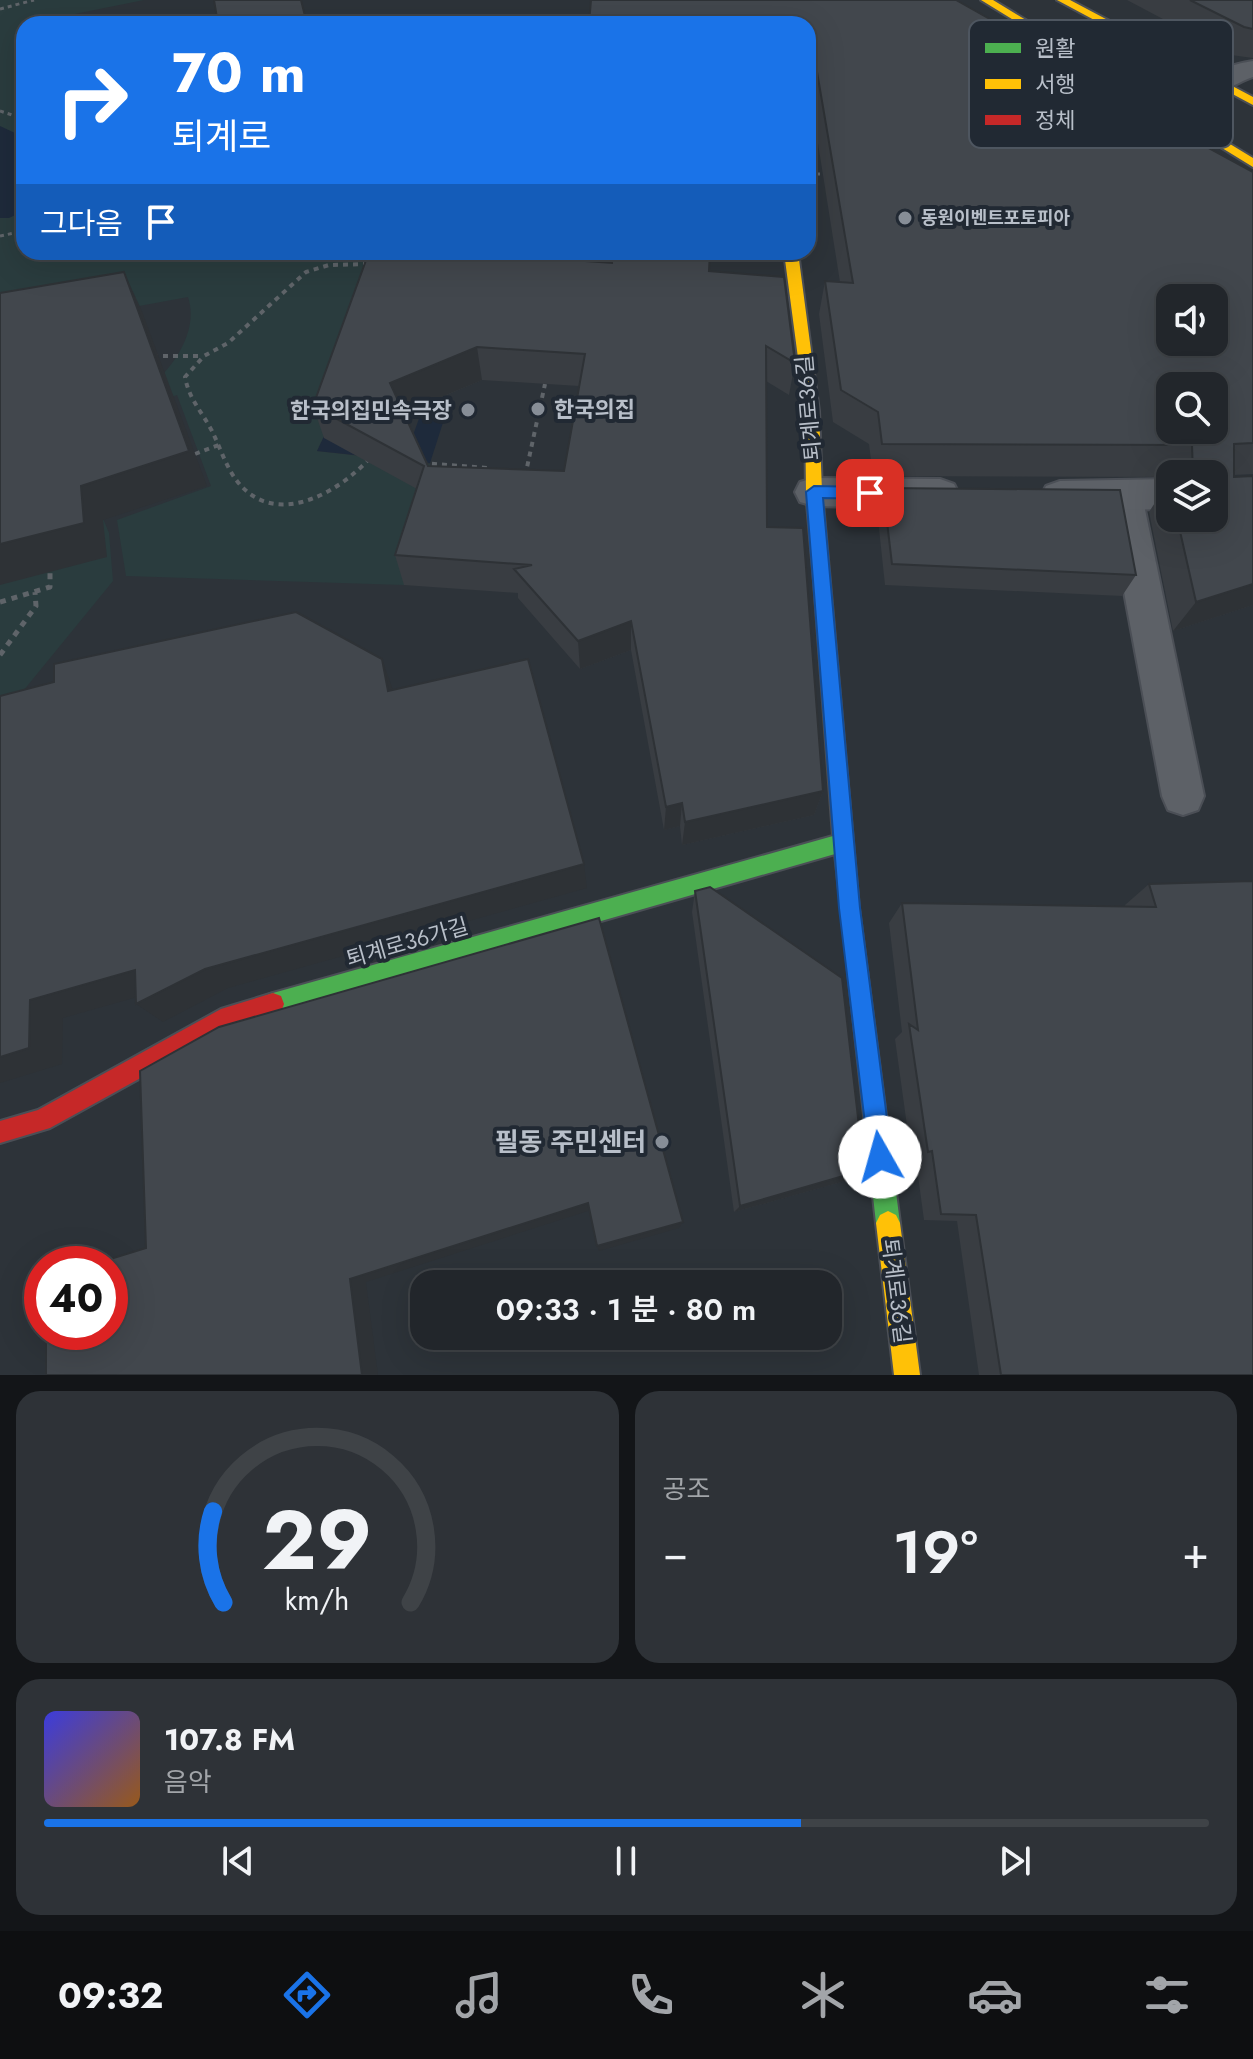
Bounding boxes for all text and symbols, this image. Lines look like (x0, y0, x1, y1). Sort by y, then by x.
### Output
legend (969, 20, 1233, 148)
text: 70 m (172, 32, 306, 113)
text: 원활 (1035, 32, 1075, 64)
icon: right (40, 48, 144, 152)
text: 서행 (1035, 68, 1075, 100)
text: 정체 (1035, 104, 1075, 136)
text: 퇴계로 (172, 110, 271, 162)
icon: arrive (139, 200, 183, 244)
text: 그다음 (40, 202, 123, 245)
place label: 동원이벤트포토피아 (921, 205, 1070, 231)
marker: 동원이벤트포토피아 (896, 209, 914, 227)
map controls (1156, 284, 1228, 532)
button: sound (1156, 284, 1228, 356)
street label: 퇴계로36길 (787, 354, 829, 462)
button: search (1156, 372, 1228, 444)
place label: 한국의집 (554, 393, 635, 425)
place label: 한국의집민속극장 (290, 394, 452, 426)
marker: 한국의집 (529, 400, 547, 418)
marker: 한국의집민속극장 (459, 401, 477, 419)
pin (836, 459, 904, 527)
button: layers (1156, 460, 1228, 532)
icon: arrive (848, 471, 892, 515)
street label: 퇴계로36가길 (342, 909, 472, 975)
position arrow (838, 1115, 922, 1199)
place label: 필동 주민센터 (495, 1123, 646, 1161)
marker: 필동 주민센터 (653, 1133, 671, 1151)
street label: 퇴계로36길 (875, 1237, 919, 1345)
speed limit sign: 40 (24, 1246, 128, 1350)
text: 09:33 · 1 분 · 80 m (496, 1288, 756, 1331)
text: 공조 (663, 1470, 710, 1508)
text: 29 (262, 1480, 372, 1600)
text: 19° (893, 1509, 978, 1596)
text: − (663, 1521, 688, 1585)
text: + (1182, 1521, 1209, 1585)
text: km/h (285, 1579, 350, 1621)
text: 107.8 FM (164, 1718, 295, 1761)
text: 음악 (164, 1763, 212, 1801)
icon: previous (216, 1839, 260, 1883)
icon: pause (604, 1839, 648, 1883)
icon: next (993, 1839, 1037, 1883)
icon: directions (279, 1967, 335, 2023)
icon: music (451, 1967, 507, 2023)
icon: phone (623, 1967, 679, 2023)
icon: climate (795, 1967, 851, 2023)
icon: car (967, 1967, 1023, 2023)
icon: filters (1139, 1967, 1195, 2023)
text: 09:32 (58, 1969, 163, 2021)

